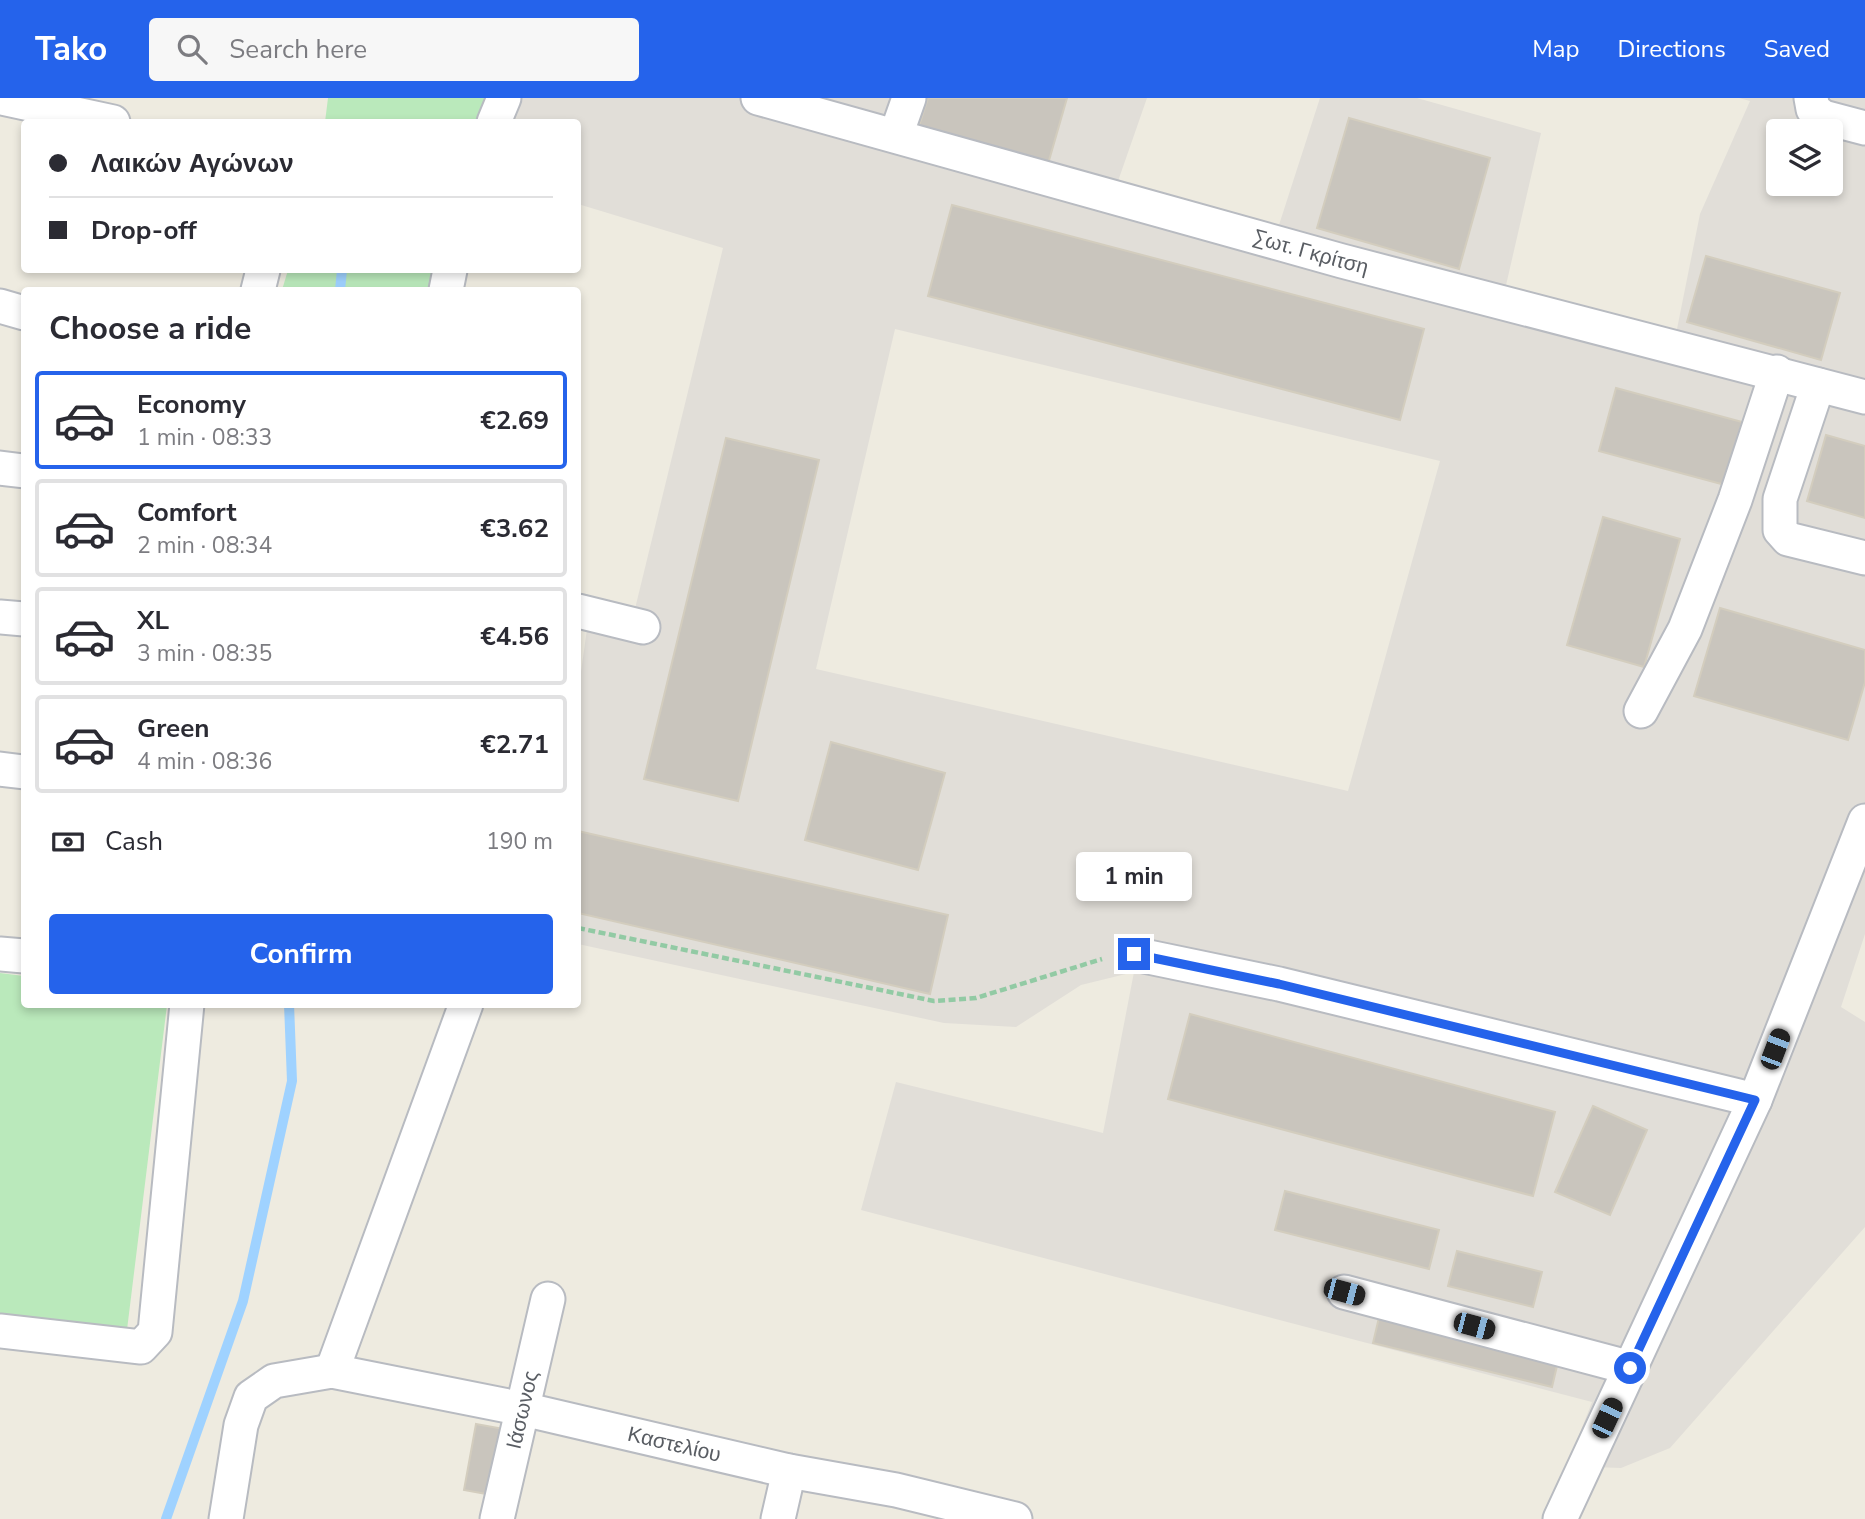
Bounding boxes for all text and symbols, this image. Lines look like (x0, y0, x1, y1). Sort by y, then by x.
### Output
search box (149, 18, 639, 81)
text: Tako (35, 27, 107, 72)
icon: search (173, 30, 211, 68)
text: Search here (229, 32, 367, 67)
text: Map (1532, 33, 1579, 65)
text: Directions (1617, 33, 1726, 65)
text: Saved (1764, 33, 1830, 65)
map controls (1766, 119, 1843, 196)
button: layers (1766, 119, 1843, 196)
text: Λαικών Αγώνων (91, 146, 294, 181)
text: Drop-off (91, 213, 197, 248)
street label: Σωτ. Γκρίτση (1250, 223, 1372, 281)
text: Choose a ride (49, 307, 251, 350)
text: Economy (137, 387, 246, 422)
icon: car (53, 389, 116, 452)
text: €2.69 (480, 403, 549, 438)
text: 1 min · 08:33 (137, 422, 272, 453)
text: Comfort (137, 495, 237, 530)
icon: car (53, 497, 116, 560)
text: €3.62 (480, 511, 549, 546)
text: 2 min · 08:34 (137, 530, 272, 561)
text: XL (137, 603, 169, 638)
icon: car (53, 605, 116, 668)
text: €4.56 (480, 619, 549, 654)
text: 3 min · 08:35 (137, 638, 272, 669)
text: Green (137, 711, 210, 746)
icon: car (53, 713, 116, 776)
text: €2.71 (480, 727, 549, 762)
text: 4 min · 08:36 (137, 746, 272, 777)
icon: cash (49, 823, 87, 861)
text: Cash (105, 824, 163, 859)
text: 190 m (486, 826, 553, 857)
callout: 1 min (1076, 852, 1192, 902)
text: 1 min (1104, 861, 1164, 892)
button: Confirm (49, 914, 553, 994)
route end (1118, 938, 1150, 970)
car (1758, 1026, 1793, 1072)
car (1321, 1276, 1368, 1308)
car (1451, 1310, 1498, 1342)
route start (1614, 1352, 1646, 1384)
street label: Ιάσωνος (500, 1368, 545, 1452)
car (1589, 1395, 1626, 1441)
street label: Καστελίου (625, 1420, 724, 1469)

